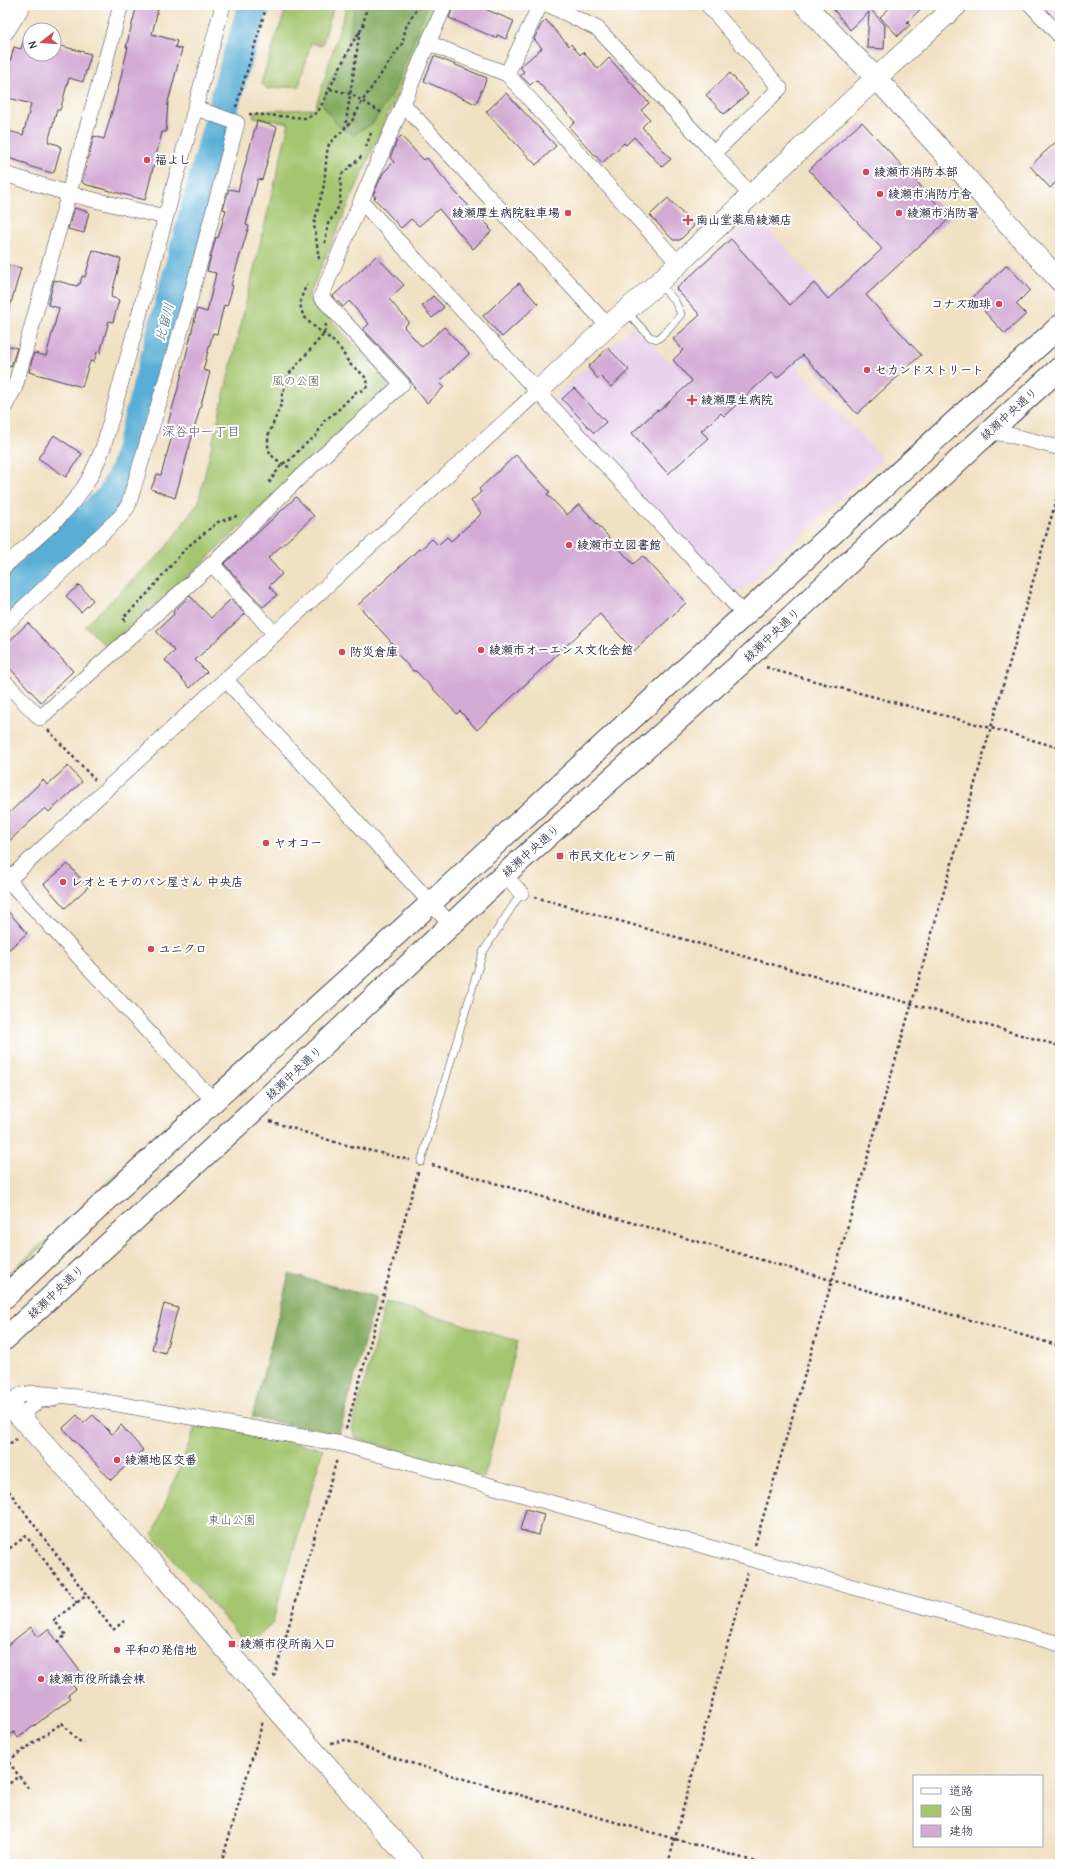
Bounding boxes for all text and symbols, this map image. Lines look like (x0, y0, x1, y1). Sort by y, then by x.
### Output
north arrow (22, 22, 62, 62)
text: N (26, 39, 40, 50)
place label: 福よし (155, 153, 191, 167)
marker: 福よし (142, 155, 152, 165)
place label: 綾瀬市消防本部 (874, 165, 958, 179)
marker: 綾瀬市消防本部 (861, 167, 871, 177)
place label: 綾瀬市消防庁舎 (888, 187, 972, 201)
marker: 綾瀬市消防庁舎 (875, 189, 885, 199)
place label: 綾瀬厚生病院駐車場 (452, 206, 560, 220)
place label: 綾瀬市消防署 (907, 206, 979, 220)
marker: 綾瀬厚生病院駐車場 (563, 208, 573, 218)
marker: 綾瀬市消防署 (894, 208, 904, 218)
place label: 南山堂薬局綾瀬店 (696, 213, 792, 227)
marker: 南山堂薬局綾瀬店 (683, 215, 693, 225)
place label: コナズ珈琲 (931, 297, 991, 311)
marker: コナズ珈琲 (994, 299, 1004, 309)
water label: 比留川 (152, 301, 177, 343)
place label: セカンドストリート (875, 363, 984, 377)
marker: セカンドストリート (862, 365, 872, 375)
park label: 風の公園 (272, 374, 320, 388)
street label: 綾瀬中央通り (978, 385, 1040, 443)
place label: 綾瀬厚生病院 (701, 393, 773, 407)
marker: 綾瀬厚生病院 (686, 394, 698, 406)
district label: 深谷中一丁目 (162, 424, 240, 439)
place label: 綾瀬市立図書館 (577, 538, 661, 552)
marker: 綾瀬市立図書館 (564, 540, 574, 550)
street label: 綾瀬中央通り (741, 605, 803, 665)
place label: 綾瀬市オーエンス文化会館 (489, 643, 633, 657)
place label: 防災倉庫 (350, 645, 398, 659)
marker: 綾瀬市オーエンス文化会館 (476, 645, 486, 655)
marker: 防災倉庫 (337, 647, 347, 657)
street label: 綾瀬中央通り (499, 822, 563, 880)
place label: ヤオコー (274, 836, 322, 850)
marker: ヤオコー (261, 838, 271, 848)
place label: 市民文化センター前 (568, 849, 676, 863)
marker: 市民文化センター前 (555, 851, 565, 861)
place label: レオとモナのパン屋さん 中央店 (71, 875, 243, 889)
marker: レオとモナのパン屋さん 中央店 (58, 877, 68, 887)
place label: ユニクロ (159, 942, 207, 956)
marker: ユニクロ (146, 944, 156, 954)
street label: 綾瀬中央通り (263, 1043, 325, 1103)
street label: 綾瀬中央通り (25, 1262, 87, 1322)
place label: 綾瀬地区交番 (125, 1453, 197, 1467)
marker: 綾瀬地区交番 (112, 1455, 122, 1465)
park label: 東山公園 (208, 1513, 256, 1527)
place label: 綾瀬市役所南入口 (240, 1637, 336, 1651)
marker: 綾瀬市役所南入口 (227, 1639, 237, 1649)
place label: 平和の発信地 (125, 1643, 197, 1657)
marker: 平和の発信地 (112, 1645, 122, 1655)
place label: 綾瀬市役所議会棟 (49, 1672, 145, 1686)
marker: 綾瀬市役所議会棟 (36, 1674, 46, 1684)
legend (913, 1775, 1043, 1847)
text: 道路 (949, 1784, 973, 1798)
text: 公園 (949, 1804, 973, 1818)
text: 建物 (949, 1824, 973, 1838)

